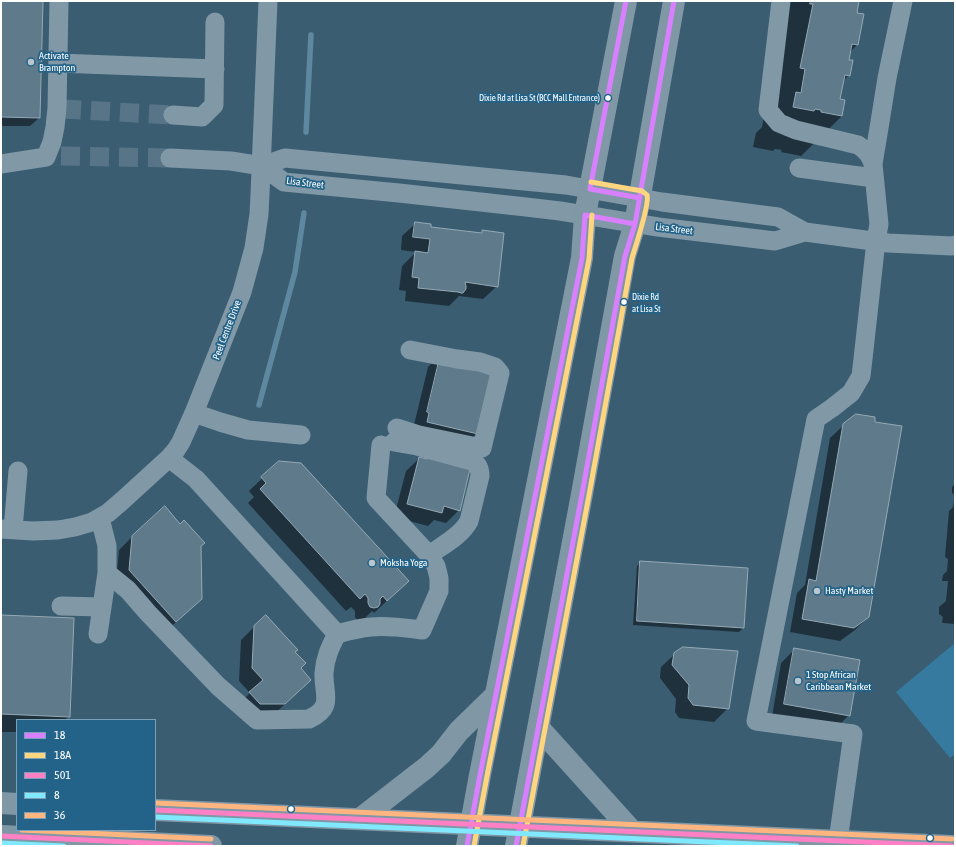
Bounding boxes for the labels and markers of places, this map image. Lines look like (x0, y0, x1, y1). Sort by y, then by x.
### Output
place label: Activate Brampton (39, 50, 75, 74)
marker: Activate Brampton (26, 57, 36, 67)
place label: Dixie Rd at Lisa St (BCC Mall Entrance) (479, 93, 600, 103)
marker: Dixie Rd at Lisa St (BCC Mall Entrance) (603, 93, 613, 103)
place label: Dixie Rd at Lisa St (632, 292, 661, 313)
marker: Dixie Rd at Lisa St (619, 297, 629, 307)
place label: Moksha Yoga (380, 557, 427, 569)
marker: Moksha Yoga (367, 558, 377, 568)
place label: Hasty Market (825, 585, 873, 597)
marker: Hasty Market (812, 586, 822, 596)
place label: 1 Stop African Caribbean Market (806, 669, 871, 692)
marker: 1 Stop African Caribbean Market (793, 676, 803, 686)
unlabelled marker (286, 804, 296, 814)
unlabelled marker (925, 833, 935, 843)

